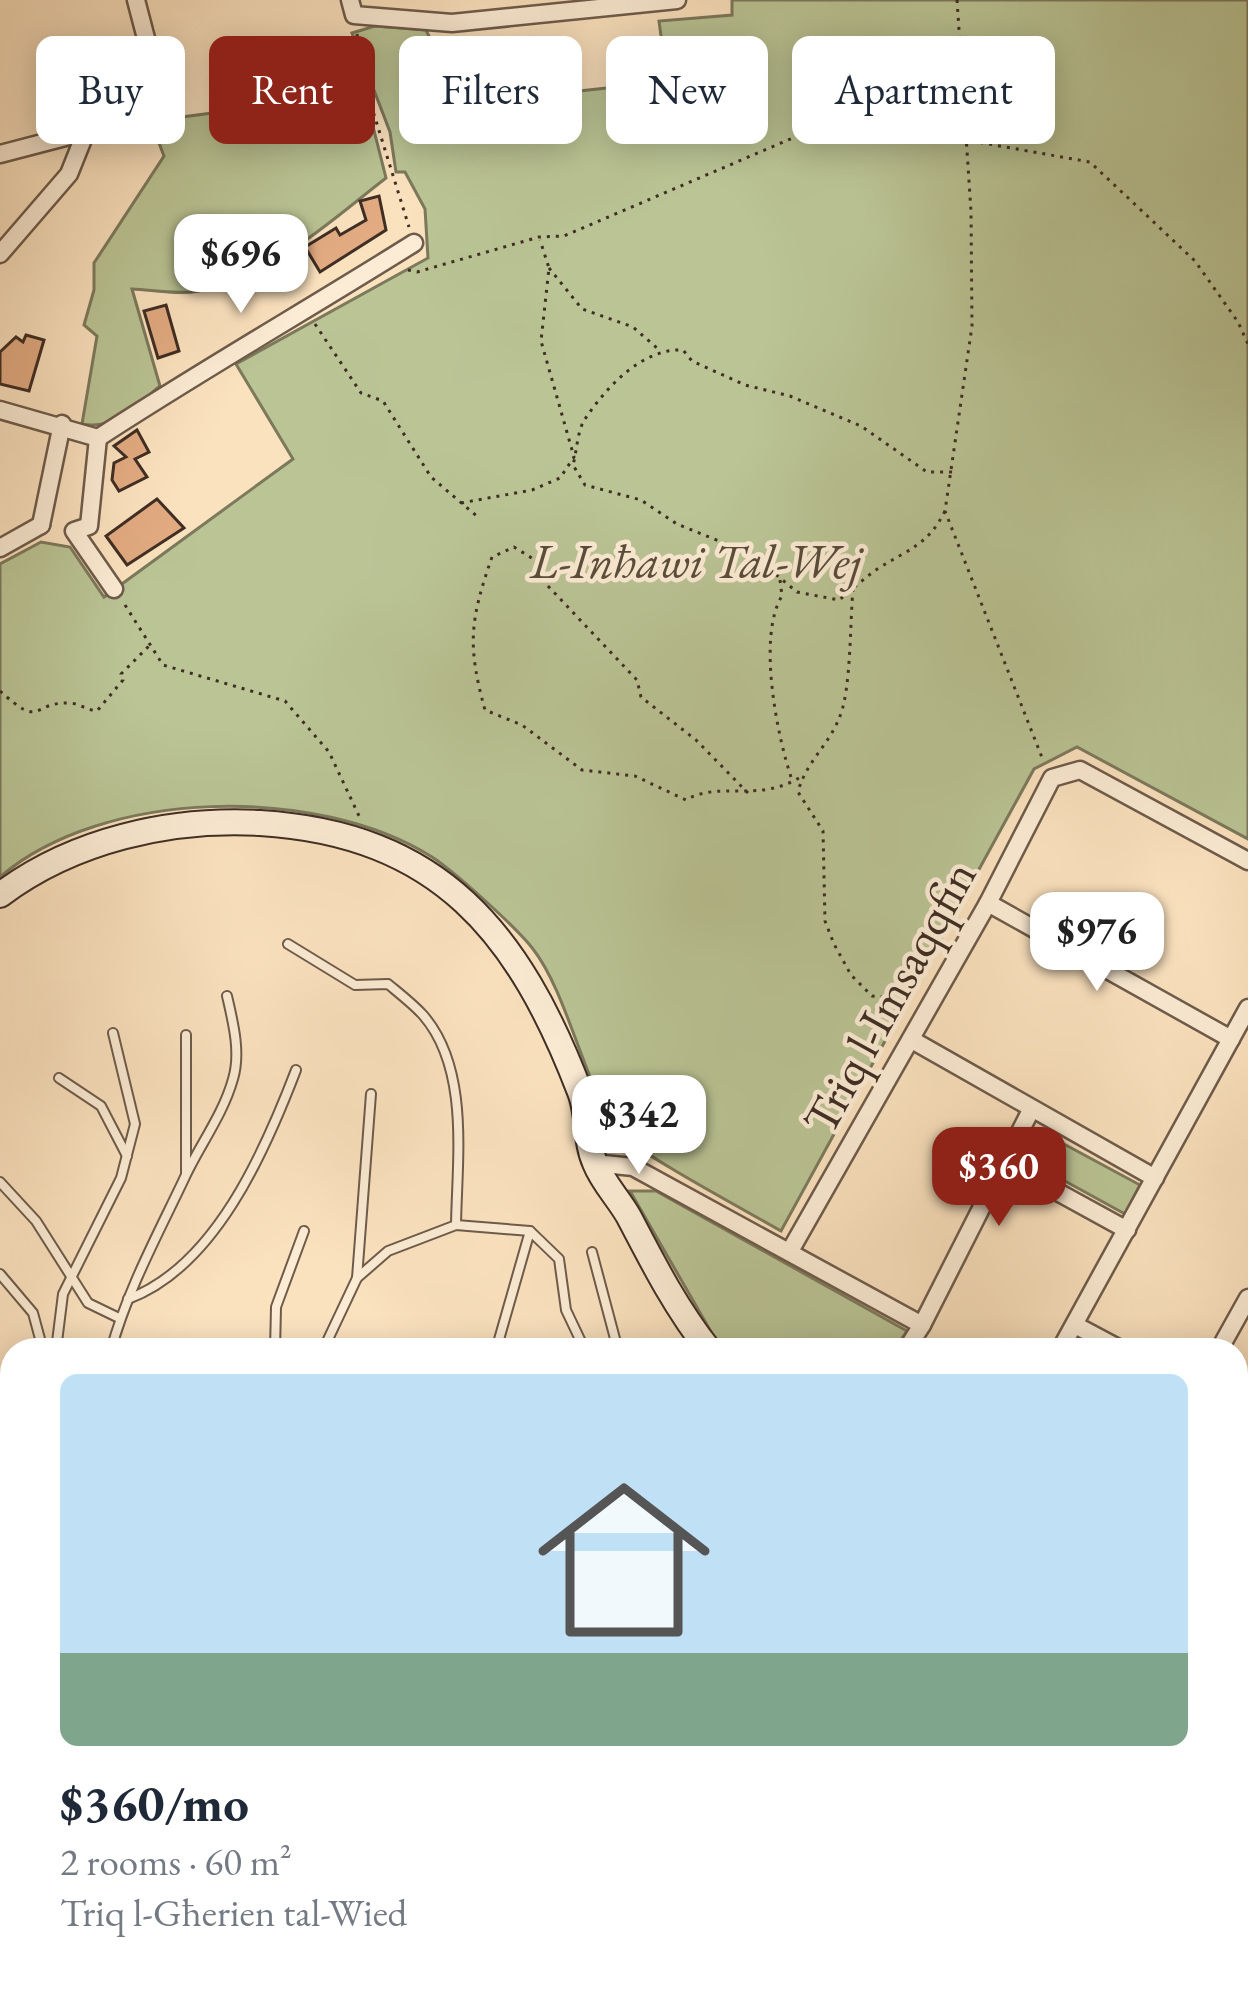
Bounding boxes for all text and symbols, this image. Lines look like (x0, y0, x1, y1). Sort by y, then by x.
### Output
chip: Buy (36, 36, 185, 144)
chip: Rent (209, 36, 375, 144)
chip: Filters (399, 36, 582, 144)
chip: New (606, 36, 768, 144)
chip: Apartment (792, 36, 1055, 144)
pin: $696 (170, 214, 312, 316)
text: $696 (201, 227, 281, 278)
park label: L-Inħawi Tal-Wej (529, 530, 864, 592)
street label: Triq l-Imsaqqfin (788, 849, 990, 1145)
pin: $976 (1026, 892, 1168, 994)
text: $976 (1057, 905, 1137, 956)
pin: $342 (568, 1075, 710, 1177)
text: $342 (599, 1088, 679, 1139)
pin: $360 (928, 1127, 1070, 1229)
text: $360 (959, 1140, 1039, 1191)
icon: home (516, 1452, 732, 1668)
text: $360/mo (60, 1770, 249, 1836)
text: 2 rooms · 60 m² (60, 1836, 292, 1887)
text: Triq l-Għerien tal-Wied (60, 1887, 407, 1938)

